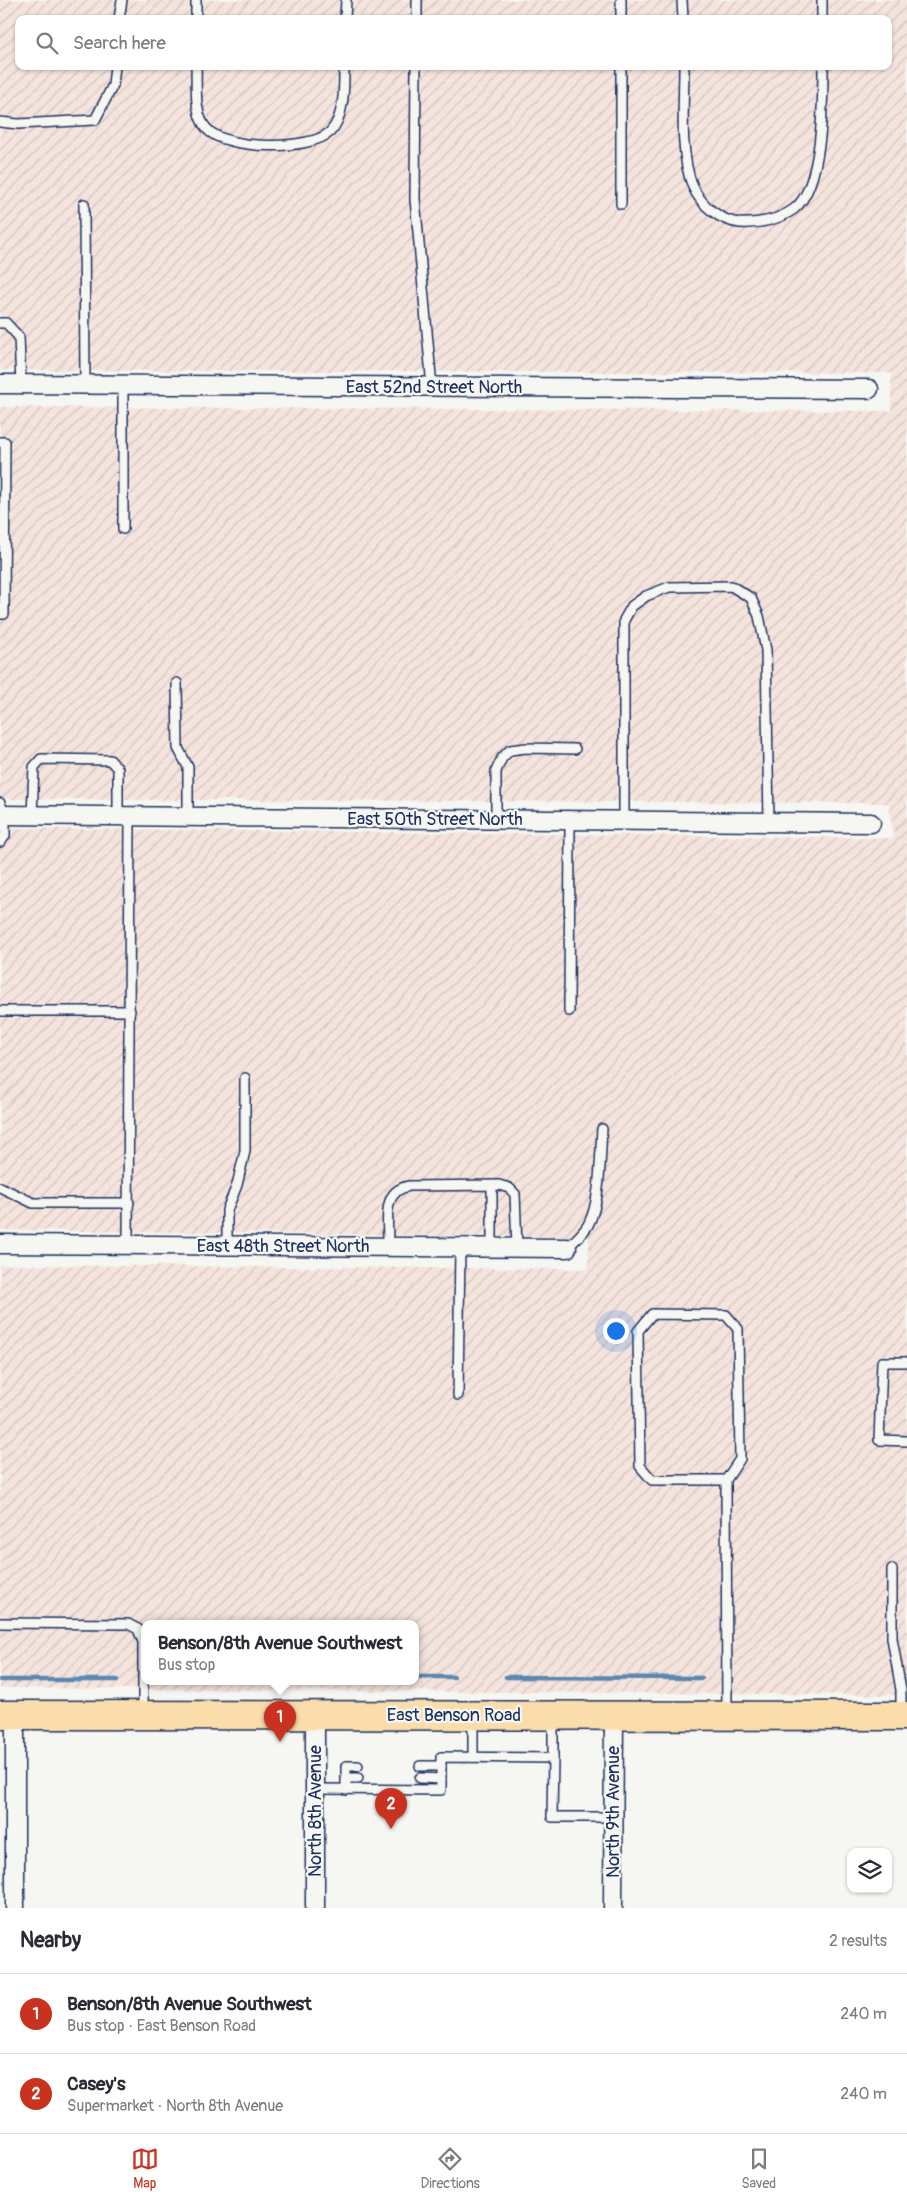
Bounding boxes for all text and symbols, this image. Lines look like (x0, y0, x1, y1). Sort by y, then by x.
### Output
search box (15, 15, 892, 70)
icon: search (33, 29, 61, 57)
text: Search here (73, 31, 166, 55)
street label: East 52nd Street North (346, 376, 522, 399)
street label: East 50th Street North (347, 808, 523, 831)
street label: East 48th Street North (197, 1235, 369, 1258)
your location (603, 1318, 629, 1344)
popup (141, 1620, 419, 1685)
text: Benson/8th Avenue Southwest (158, 1631, 402, 1655)
text: Bus stop (158, 1655, 215, 1675)
pin: 1 (264, 1701, 296, 1742)
street label: East Benson Road (387, 1704, 521, 1727)
street label: North 8th Avenue (304, 1745, 327, 1877)
street label: North 9th Avenue (602, 1746, 625, 1878)
pin: 2 (375, 1788, 407, 1829)
map controls (847, 1848, 892, 1893)
button: layers (847, 1848, 892, 1893)
text: Nearby (20, 1927, 81, 1954)
text: 2 results (829, 1931, 887, 1951)
text: Benson/8th Avenue Southwest (67, 1992, 312, 2016)
text: 1 (33, 2004, 39, 2024)
text: 240 m (840, 2004, 887, 2024)
text: Bus stop · East Benson Road (67, 2016, 256, 2036)
text: Casey's (67, 2072, 125, 2096)
text: 2 (32, 2084, 40, 2104)
text: 240 m (840, 2084, 887, 2104)
text: Supermarket · North 8th Avenue (67, 2096, 283, 2116)
tab: Map (131, 2145, 159, 2192)
tab: Directions (420, 2145, 480, 2192)
tab: Saved (741, 2145, 776, 2192)

